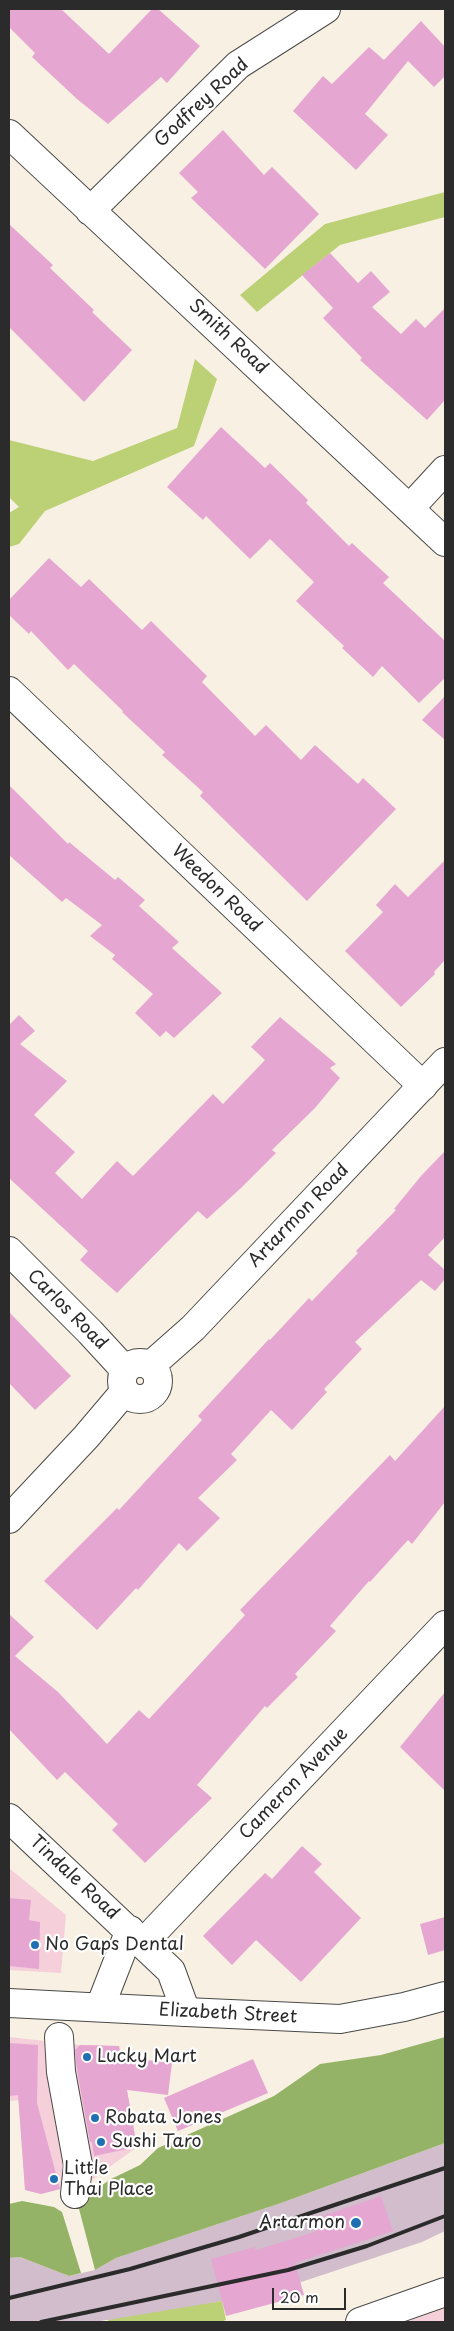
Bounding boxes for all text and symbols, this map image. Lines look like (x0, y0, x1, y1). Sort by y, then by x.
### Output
street label: Godfrey Road (151, 54, 253, 152)
street label: Smith Road (184, 295, 272, 379)
street label: Weedon Road (167, 841, 265, 937)
street label: Artarmon Road (244, 1160, 354, 1272)
street label: Carlos Road (22, 1265, 112, 1355)
street label: Cameron Avenue (235, 1724, 353, 1844)
street label: Tindale Road (25, 1831, 123, 1925)
place label: No Gaps Dental (45, 1934, 184, 1956)
marker: No Gaps Dental (29, 1939, 41, 1951)
street label: Elizabeth Street (158, 2000, 298, 2028)
place label: Lucky Mart (97, 2046, 197, 2068)
marker: Lucky Mart (81, 2051, 93, 2063)
place label: Robata Jones (105, 2107, 222, 2129)
marker: Robata Jones (89, 2112, 101, 2124)
place label: Sushi Taro (111, 2131, 202, 2153)
marker: Sushi Taro (95, 2136, 107, 2148)
place label: Little Thai Place (64, 2158, 154, 2200)
marker: Little Thai Place (48, 2173, 60, 2185)
place label: Artarmon (259, 2212, 345, 2234)
marker: Artarmon (349, 2216, 363, 2230)
scale bar (274, 2278, 348, 2310)
text: 20 m (280, 2285, 319, 2308)

